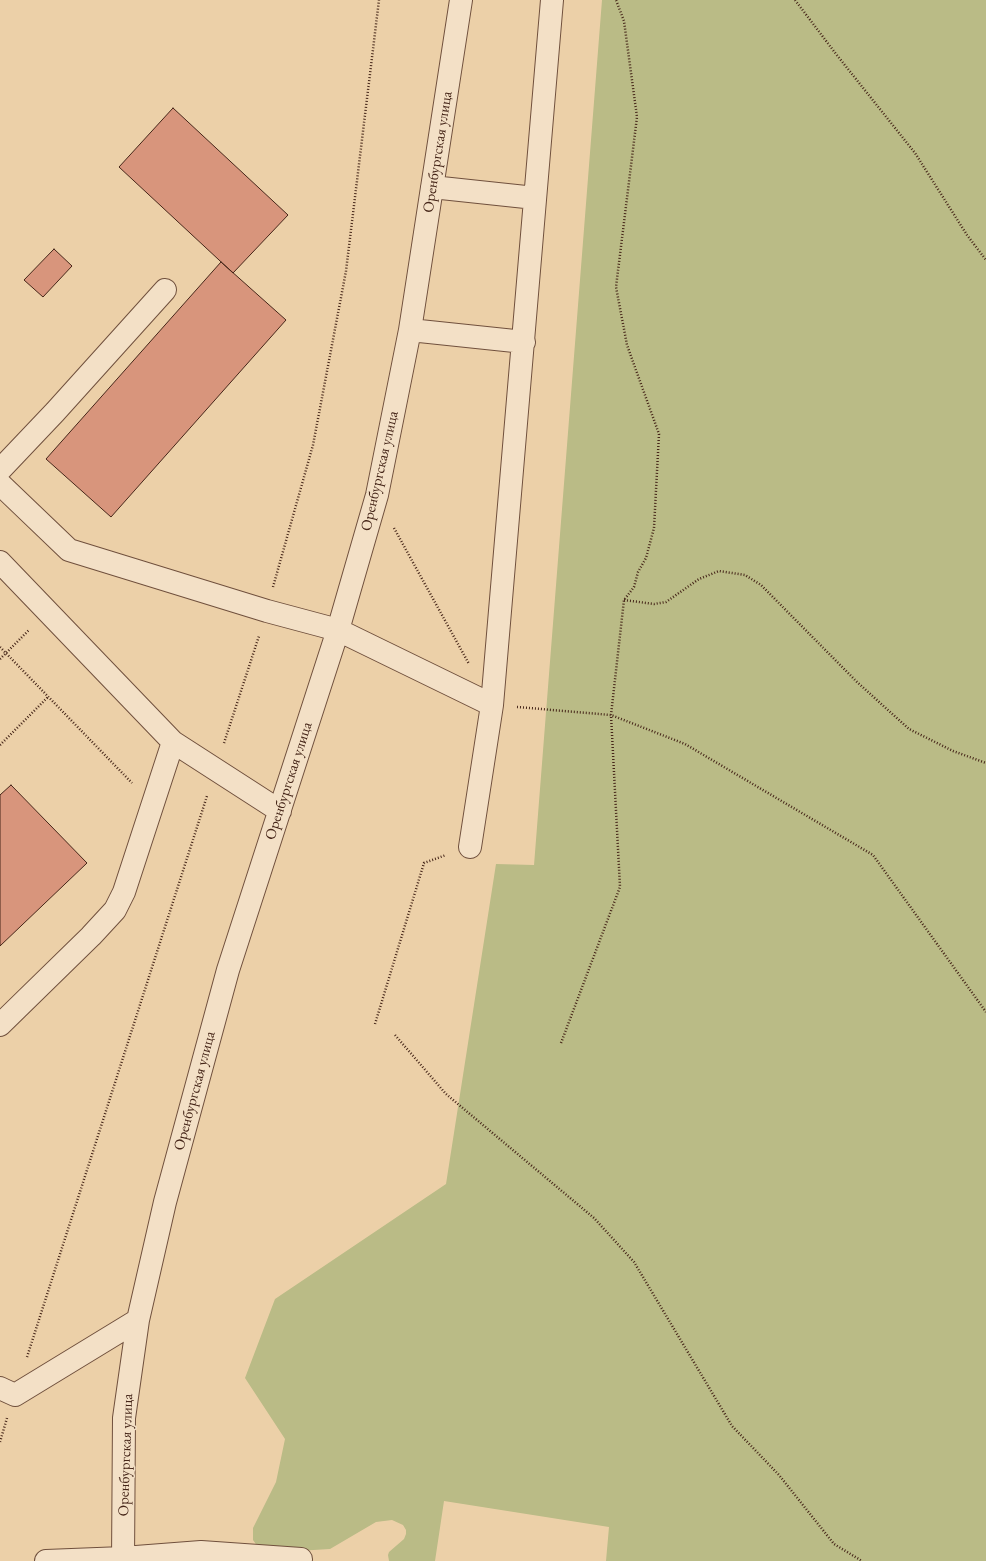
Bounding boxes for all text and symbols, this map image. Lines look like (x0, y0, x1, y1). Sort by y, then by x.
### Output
street label: Оренбургская улица (420, 90, 456, 214)
street label: Оренбургская улица (357, 409, 403, 533)
street label: Оренбургская улица (261, 720, 317, 842)
street label: Оренбургская улица (170, 1029, 220, 1153)
street label: Оренбургская улица (115, 1393, 137, 1517)

